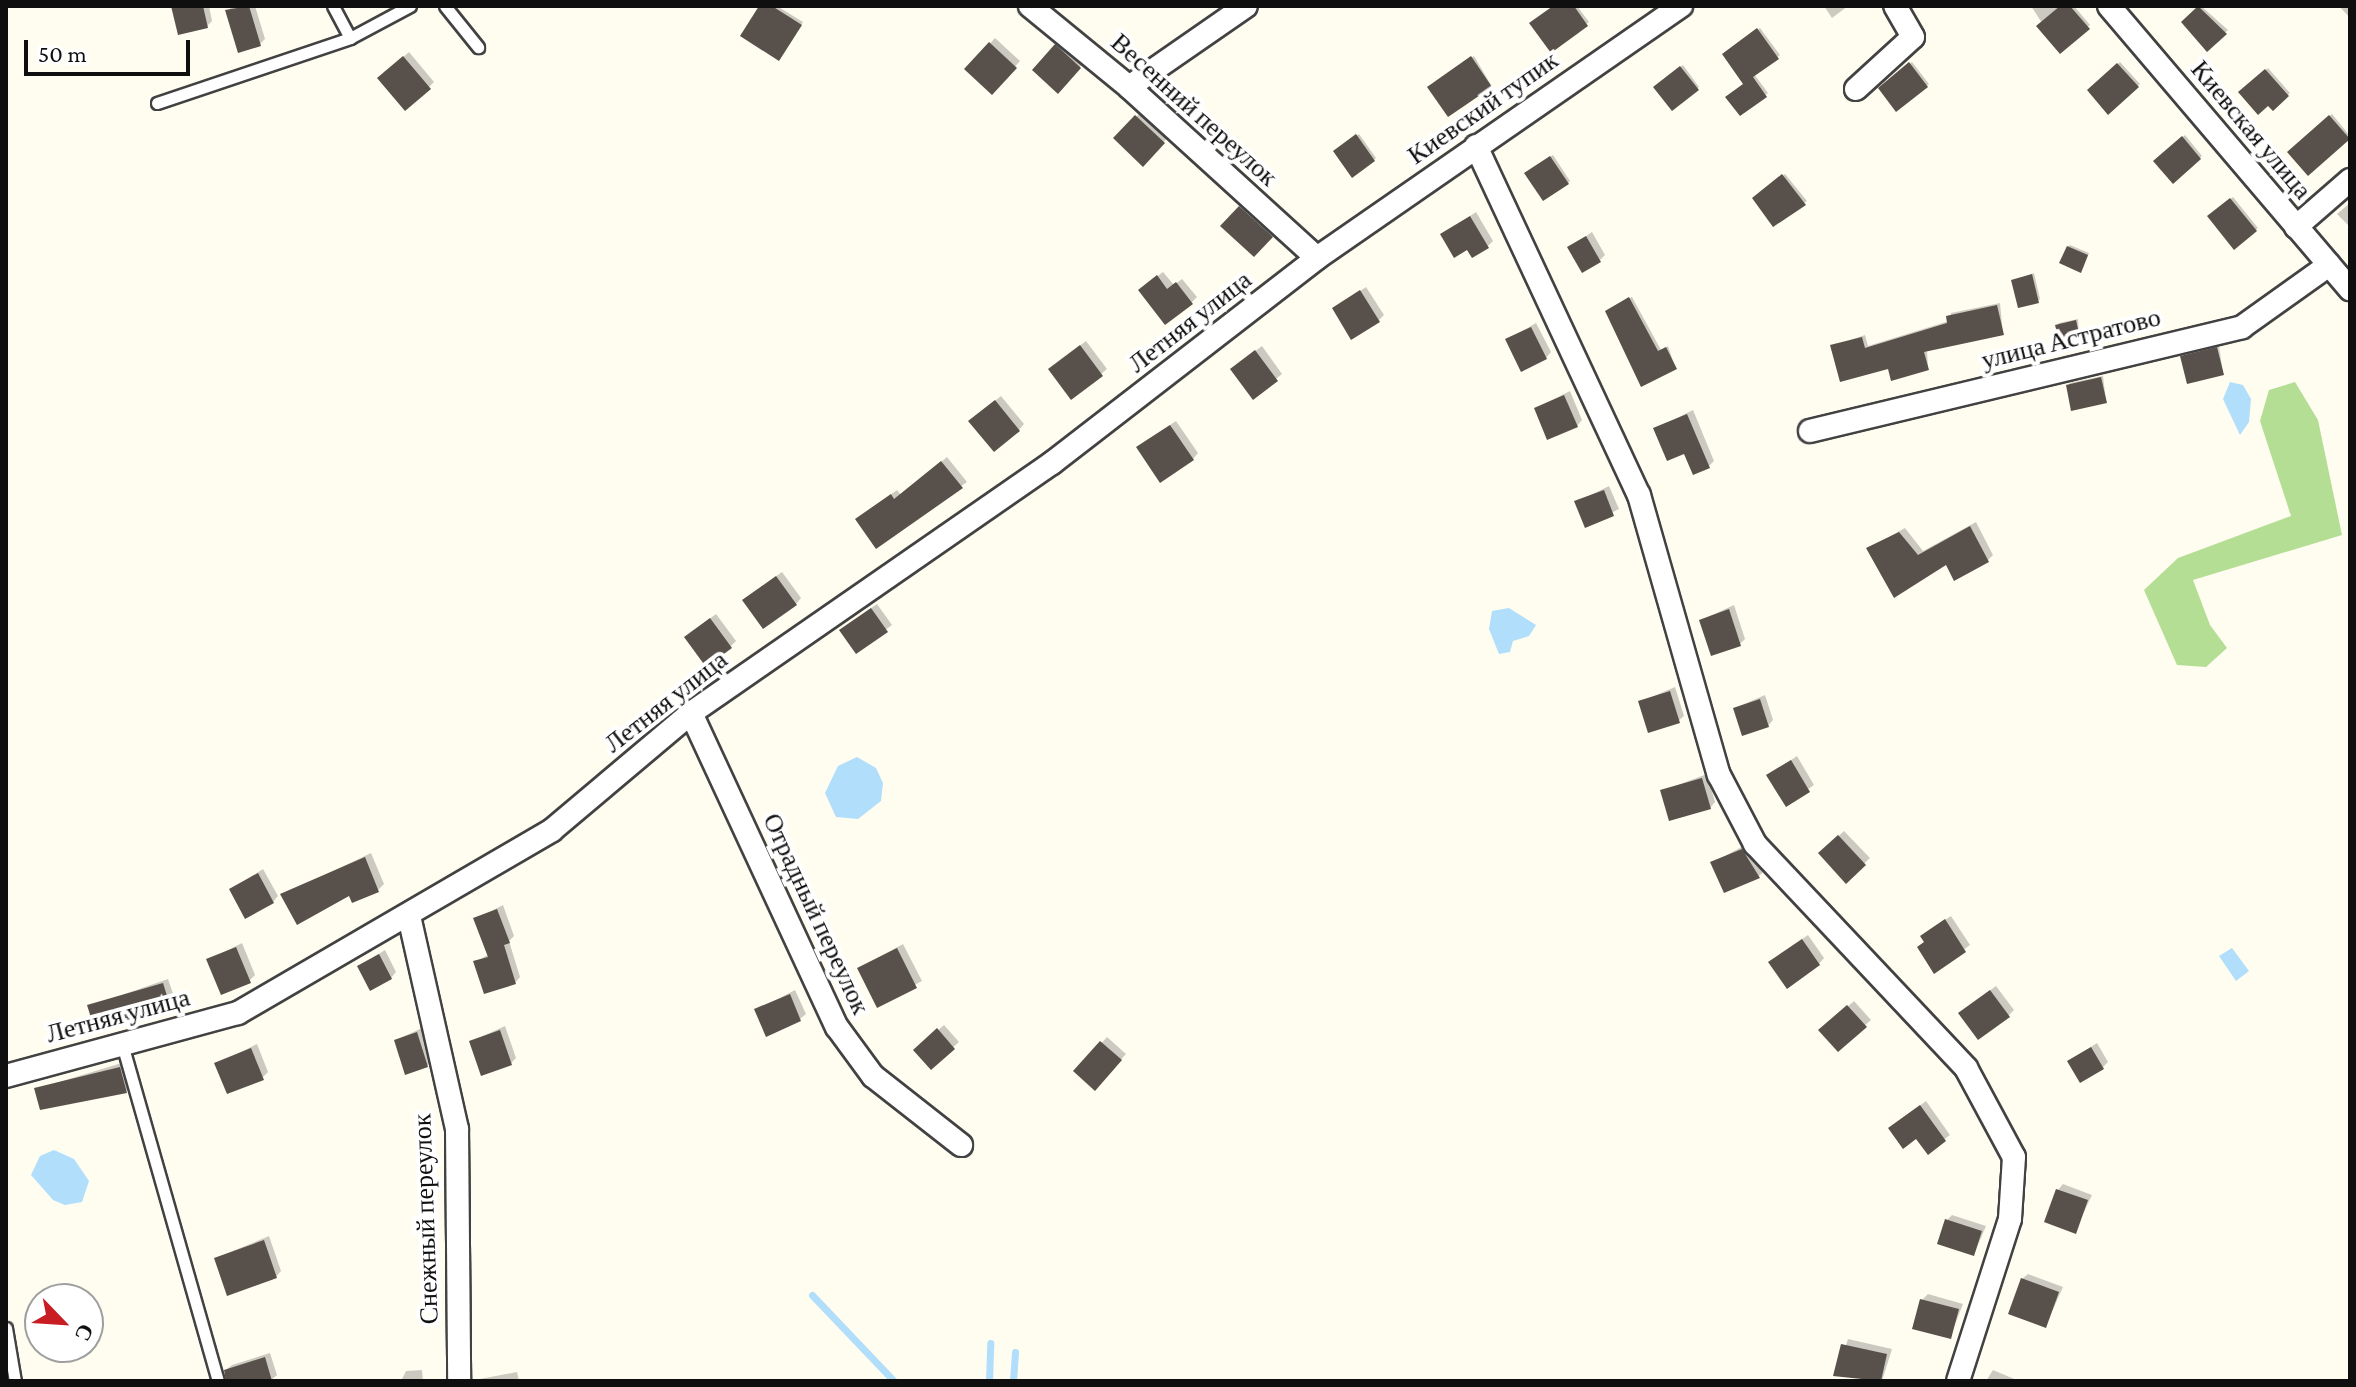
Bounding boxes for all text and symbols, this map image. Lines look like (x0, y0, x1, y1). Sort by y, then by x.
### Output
scale bar (28, 24, 194, 74)
street label: Весенний переулок (1104, 27, 1284, 193)
text: 50 m (38, 40, 87, 67)
street label: Киевский тупик (1402, 45, 1564, 171)
street label: Киевская улица (2184, 54, 2318, 206)
street label: Летняя улица (1122, 264, 1258, 380)
street label: улица Астратово (1978, 302, 2164, 376)
street label: Летняя улица (598, 644, 734, 760)
street label: Отрадный переулок (756, 809, 876, 1019)
street label: Летняя улица (43, 982, 193, 1050)
street label: Снежный переулок (407, 1113, 445, 1325)
north arrow (24, 1283, 104, 1363)
text: С (70, 1320, 99, 1345)

